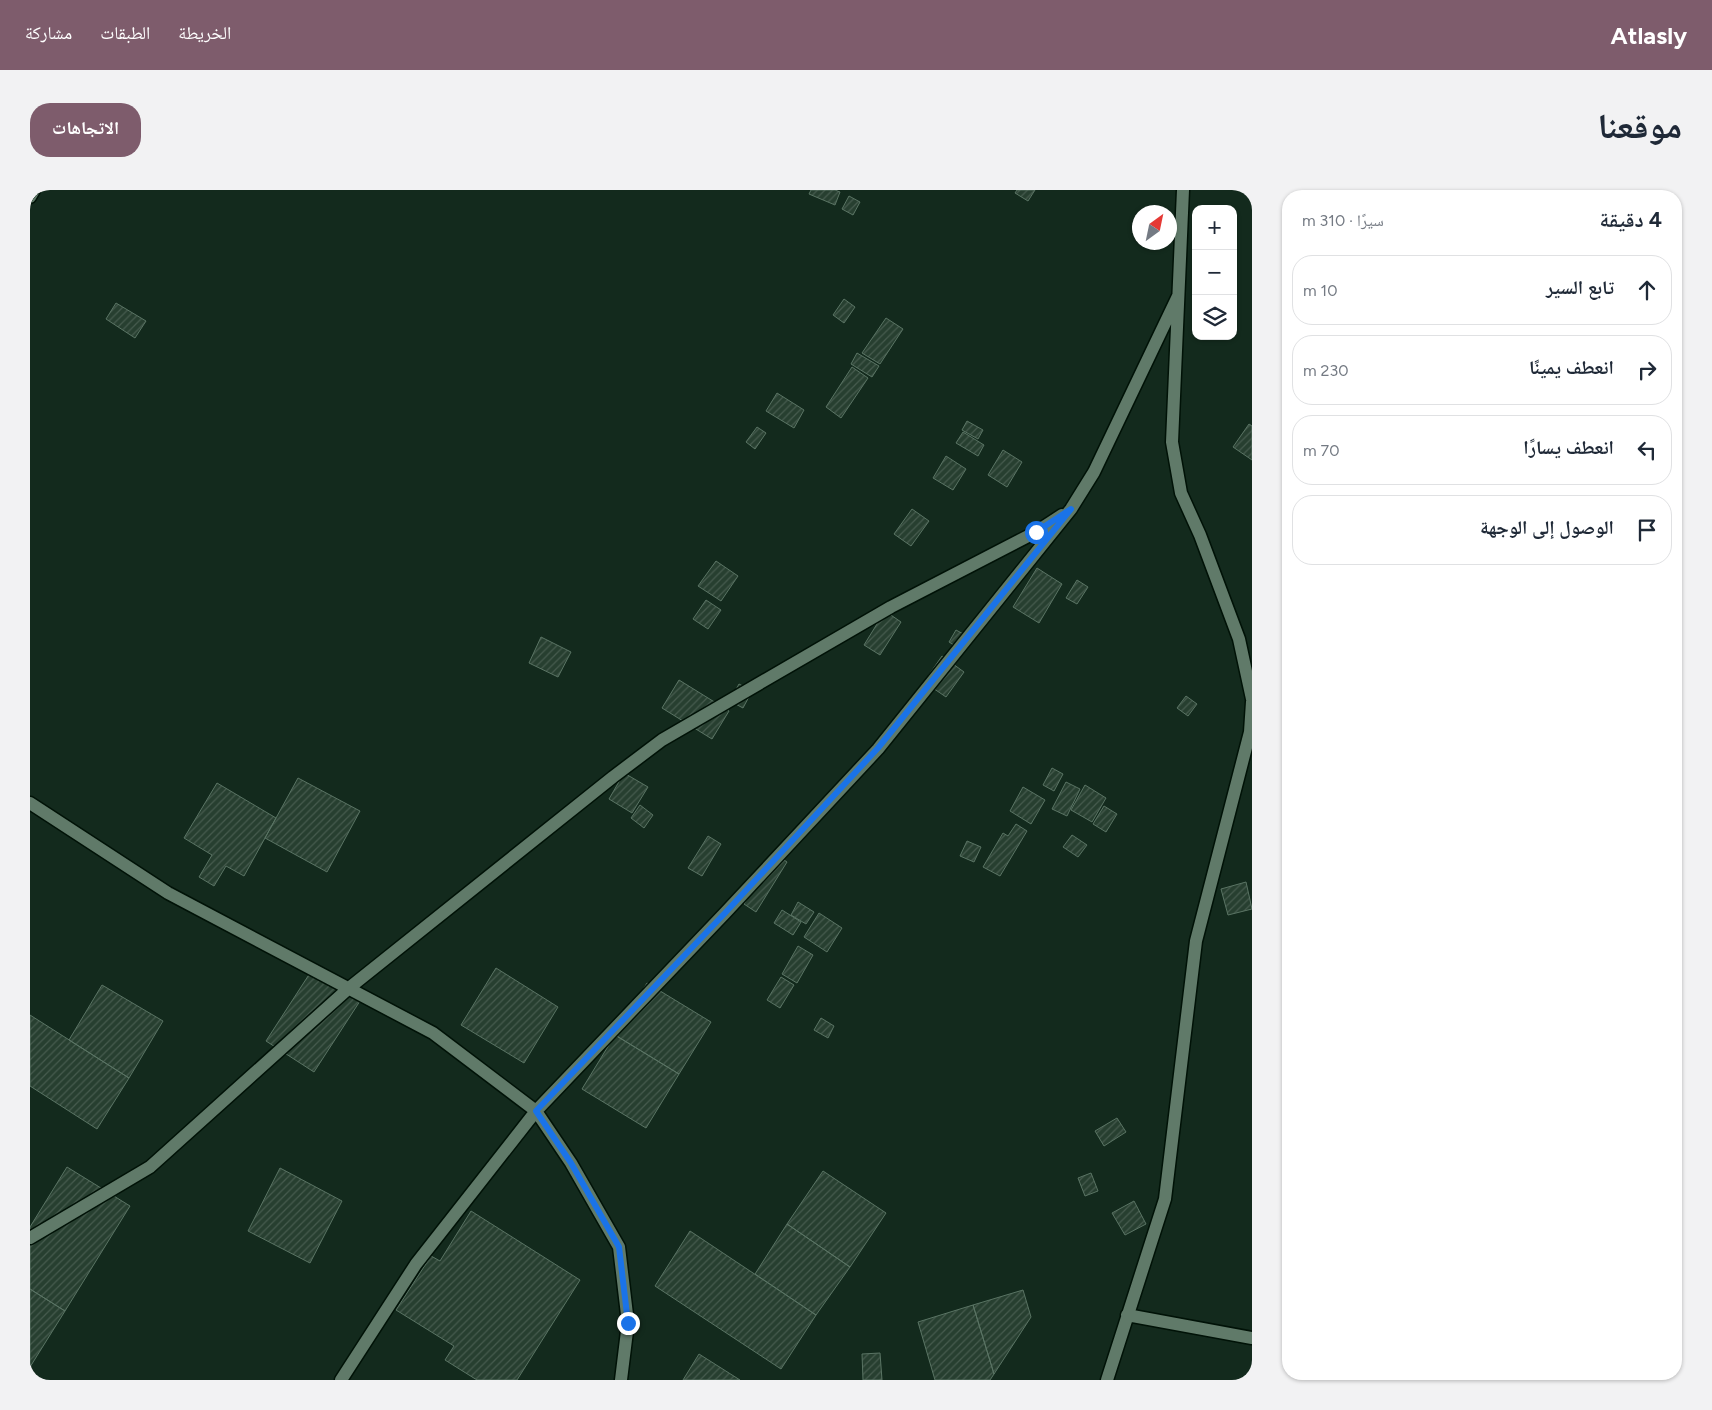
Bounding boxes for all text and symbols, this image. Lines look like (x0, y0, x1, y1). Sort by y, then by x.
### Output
text: Atlasly (1611, 21, 1687, 50)
text: مشاركة (25, 22, 72, 44)
text: الطبقات (100, 22, 150, 44)
text: الخريطة (178, 22, 231, 44)
button: الاتجاهات (30, 103, 141, 157)
text: موقعنا (1597, 105, 1682, 147)
north arrow (1132, 205, 1177, 250)
map controls (1192, 205, 1237, 340)
button: + (1192, 205, 1237, 250)
text: 4 دقيقة (1600, 207, 1662, 232)
text: سيرًا · 310 m (1302, 211, 1384, 230)
button: − (1192, 250, 1237, 295)
text: تابع السير (1546, 276, 1614, 299)
icon: ahead (1633, 276, 1661, 304)
text: 10 m (1303, 281, 1337, 300)
button: layers (1192, 295, 1237, 340)
text: انعطف يمينًا (1529, 356, 1614, 379)
icon: right (1633, 356, 1661, 384)
text: 230 m (1303, 361, 1348, 380)
text: انعطف يسارًا (1523, 436, 1614, 459)
icon: left (1633, 436, 1661, 464)
text: 70 m (1303, 441, 1339, 460)
text: الوصول إلى الوجهة (1480, 516, 1614, 539)
icon: arrive (1633, 516, 1661, 544)
route start (1025, 521, 1048, 544)
route end (617, 1312, 640, 1335)

